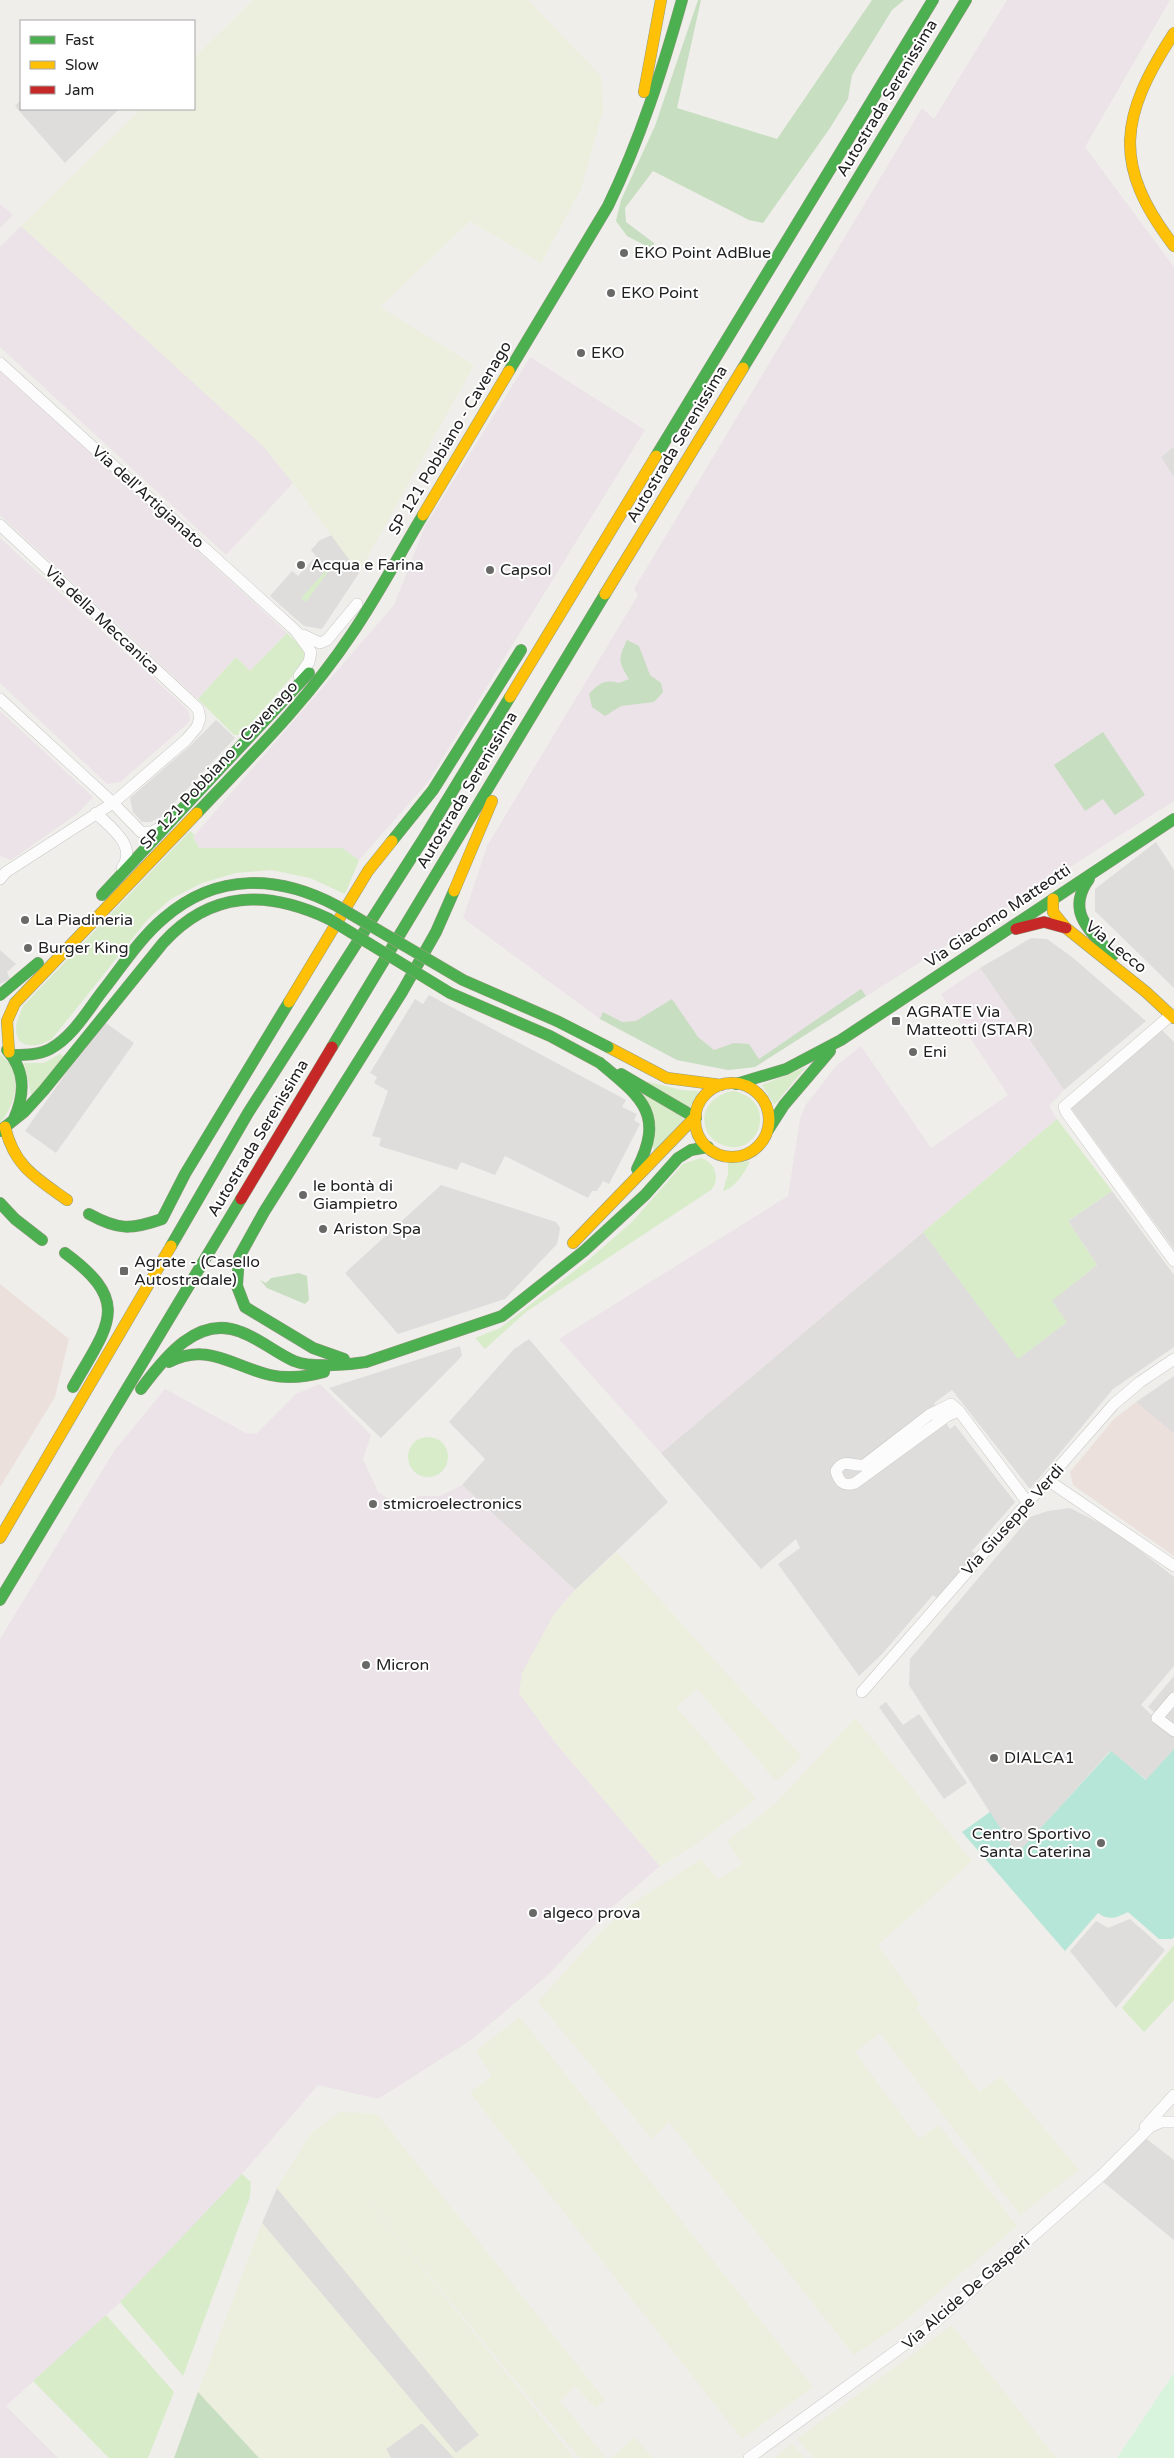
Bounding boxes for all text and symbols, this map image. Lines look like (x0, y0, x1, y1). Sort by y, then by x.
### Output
street label: Autostrada Serenissima (832, 16, 942, 180)
legend (20, 20, 195, 110)
text: Fast (65, 31, 95, 49)
text: Slow (65, 56, 99, 74)
text: Jam (65, 81, 94, 99)
place label: EKO Point AdBlue (634, 243, 771, 263)
marker: EKO Point AdBlue (618, 247, 630, 259)
place label: EKO Point (621, 283, 699, 303)
marker: EKO Point (605, 287, 617, 299)
street label: SP 121 Pobbiano - Cavenago (384, 337, 516, 539)
place label: EKO (591, 343, 624, 363)
marker: EKO (575, 347, 587, 359)
street label: Autostrada Serenissima (622, 362, 732, 526)
street label: Via dell'Artigianato (88, 441, 208, 553)
place label: Acqua e Farina (311, 555, 424, 575)
marker: Acqua e Farina (295, 559, 307, 571)
place label: Capsol (500, 560, 552, 580)
street label: Via della Meccanica (40, 562, 164, 678)
marker: Capsol (484, 564, 496, 576)
street label: SP 121 Pobbiano - Cavenago (136, 677, 302, 853)
street label: Autostrada Serenissima (412, 708, 522, 872)
street label: Via Giacomo Matteotti (921, 860, 1075, 972)
place label: La Piadineria (35, 910, 133, 930)
marker: La Piadineria (19, 914, 31, 926)
street label: Via Lecco (1081, 916, 1151, 978)
place label: Burger King (38, 938, 129, 958)
marker: Burger King (22, 942, 34, 954)
place label: AGRATE Via Matteotti (STAR) (906, 1002, 1033, 1040)
marker: AGRATE Via Matteotti (STAR) (890, 1015, 902, 1027)
place label: Eni (923, 1042, 947, 1062)
marker: Eni (907, 1046, 919, 1058)
street label: Autostrada Serenissima (203, 1056, 313, 1220)
place label: le bontà di Giampietro (313, 1176, 398, 1214)
marker: le bontà di Giampietro (297, 1189, 309, 1201)
place label: Ariston Spa (333, 1219, 421, 1239)
marker: Ariston Spa (317, 1223, 329, 1235)
place label: Agrate - (Casello Autostradale) (134, 1252, 260, 1290)
marker: Agrate - (Casello Autostradale) (118, 1265, 130, 1277)
street label: Via Giuseppe Verdi (958, 1460, 1068, 1580)
place label: stmicroelectronics (383, 1494, 522, 1514)
marker: stmicroelectronics (367, 1498, 379, 1510)
place label: Micron (376, 1655, 429, 1675)
marker: Micron (360, 1659, 372, 1671)
place label: DIALCA1 (1004, 1748, 1075, 1768)
marker: DIALCA1 (988, 1752, 1000, 1764)
place label: Centro Sportivo Santa Caterina (972, 1824, 1091, 1862)
marker: Centro Sportivo Santa Caterina (1095, 1837, 1107, 1849)
place label: algeco prova (543, 1903, 640, 1923)
marker: algeco prova (527, 1907, 539, 1919)
street label: Via Alcide De Gasperi (898, 2232, 1034, 2354)

